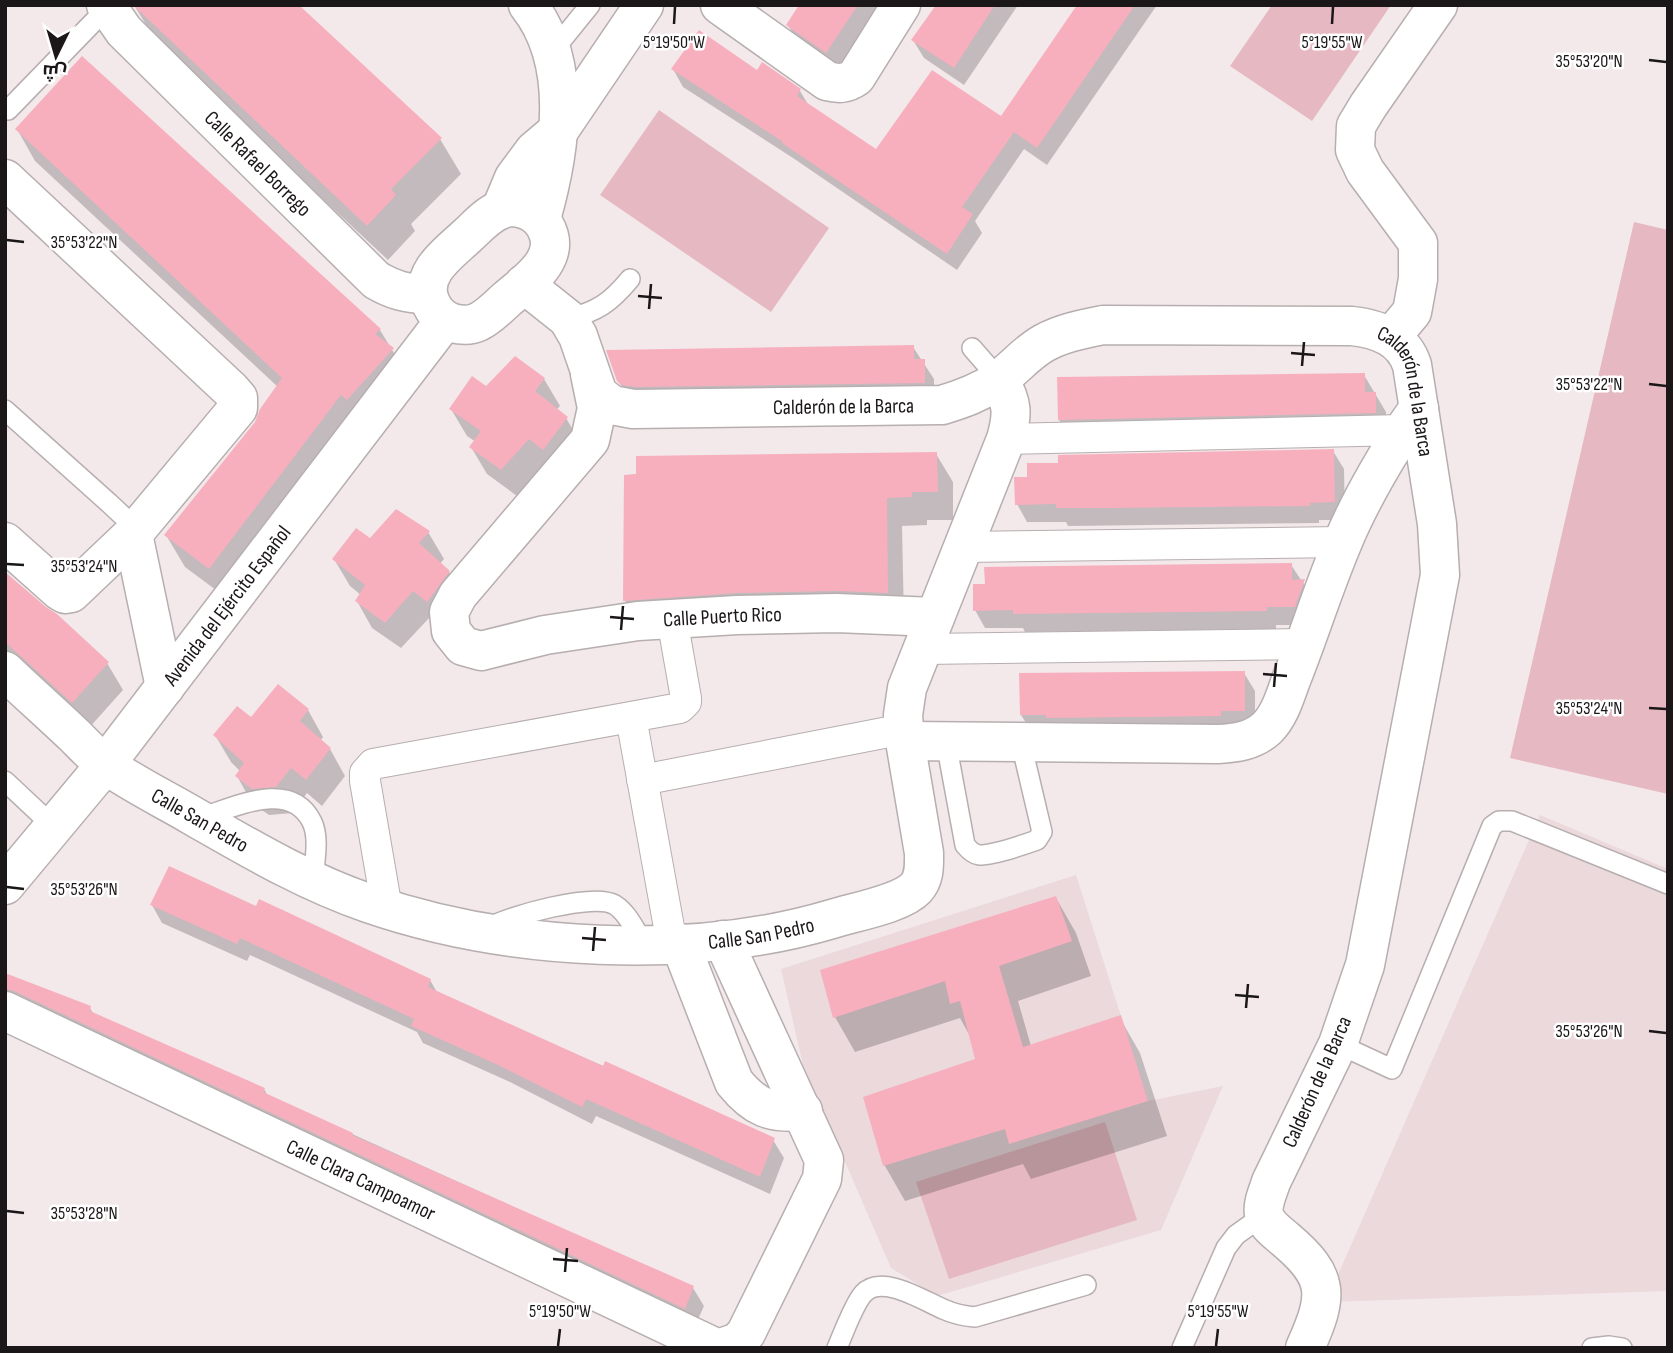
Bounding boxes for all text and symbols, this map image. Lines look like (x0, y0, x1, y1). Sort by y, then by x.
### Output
north arrow (21, 21, 91, 91)
text: 5°19'50"W (643, 32, 705, 53)
text: 5°19'55"W (1301, 32, 1363, 53)
text: 35°53'20"N (1555, 51, 1623, 72)
text: ش (41, 59, 68, 84)
street label: Calle Rafael Borrego (199, 105, 317, 221)
text: 35°53'22"N (51, 232, 117, 253)
street label: Calderón de la Barca (1374, 320, 1439, 458)
text: 35°53'22"N (1556, 374, 1622, 395)
street label: Calderón de la Barca (773, 393, 914, 420)
street label: Avenida del Ejército Español (157, 521, 296, 691)
text: 35°53'24"N (51, 556, 117, 577)
street label: Calle Puerto Rico (662, 602, 782, 632)
text: 35°53'24"N (1556, 698, 1622, 719)
street label: Calle San Pedro (147, 783, 253, 857)
text: 35°53'26"N (50, 879, 118, 900)
street label: Calle San Pedro (707, 912, 817, 955)
street label: Calderón de la Barca (1277, 1013, 1357, 1151)
text: 35°53'26"N (1555, 1021, 1623, 1042)
street label: Calle Clara Campoamor (282, 1134, 440, 1226)
text: 35°53'28"N (50, 1203, 118, 1224)
text: 5°19'50"W (529, 1301, 591, 1322)
text: 5°19'55"W (1187, 1301, 1249, 1322)

